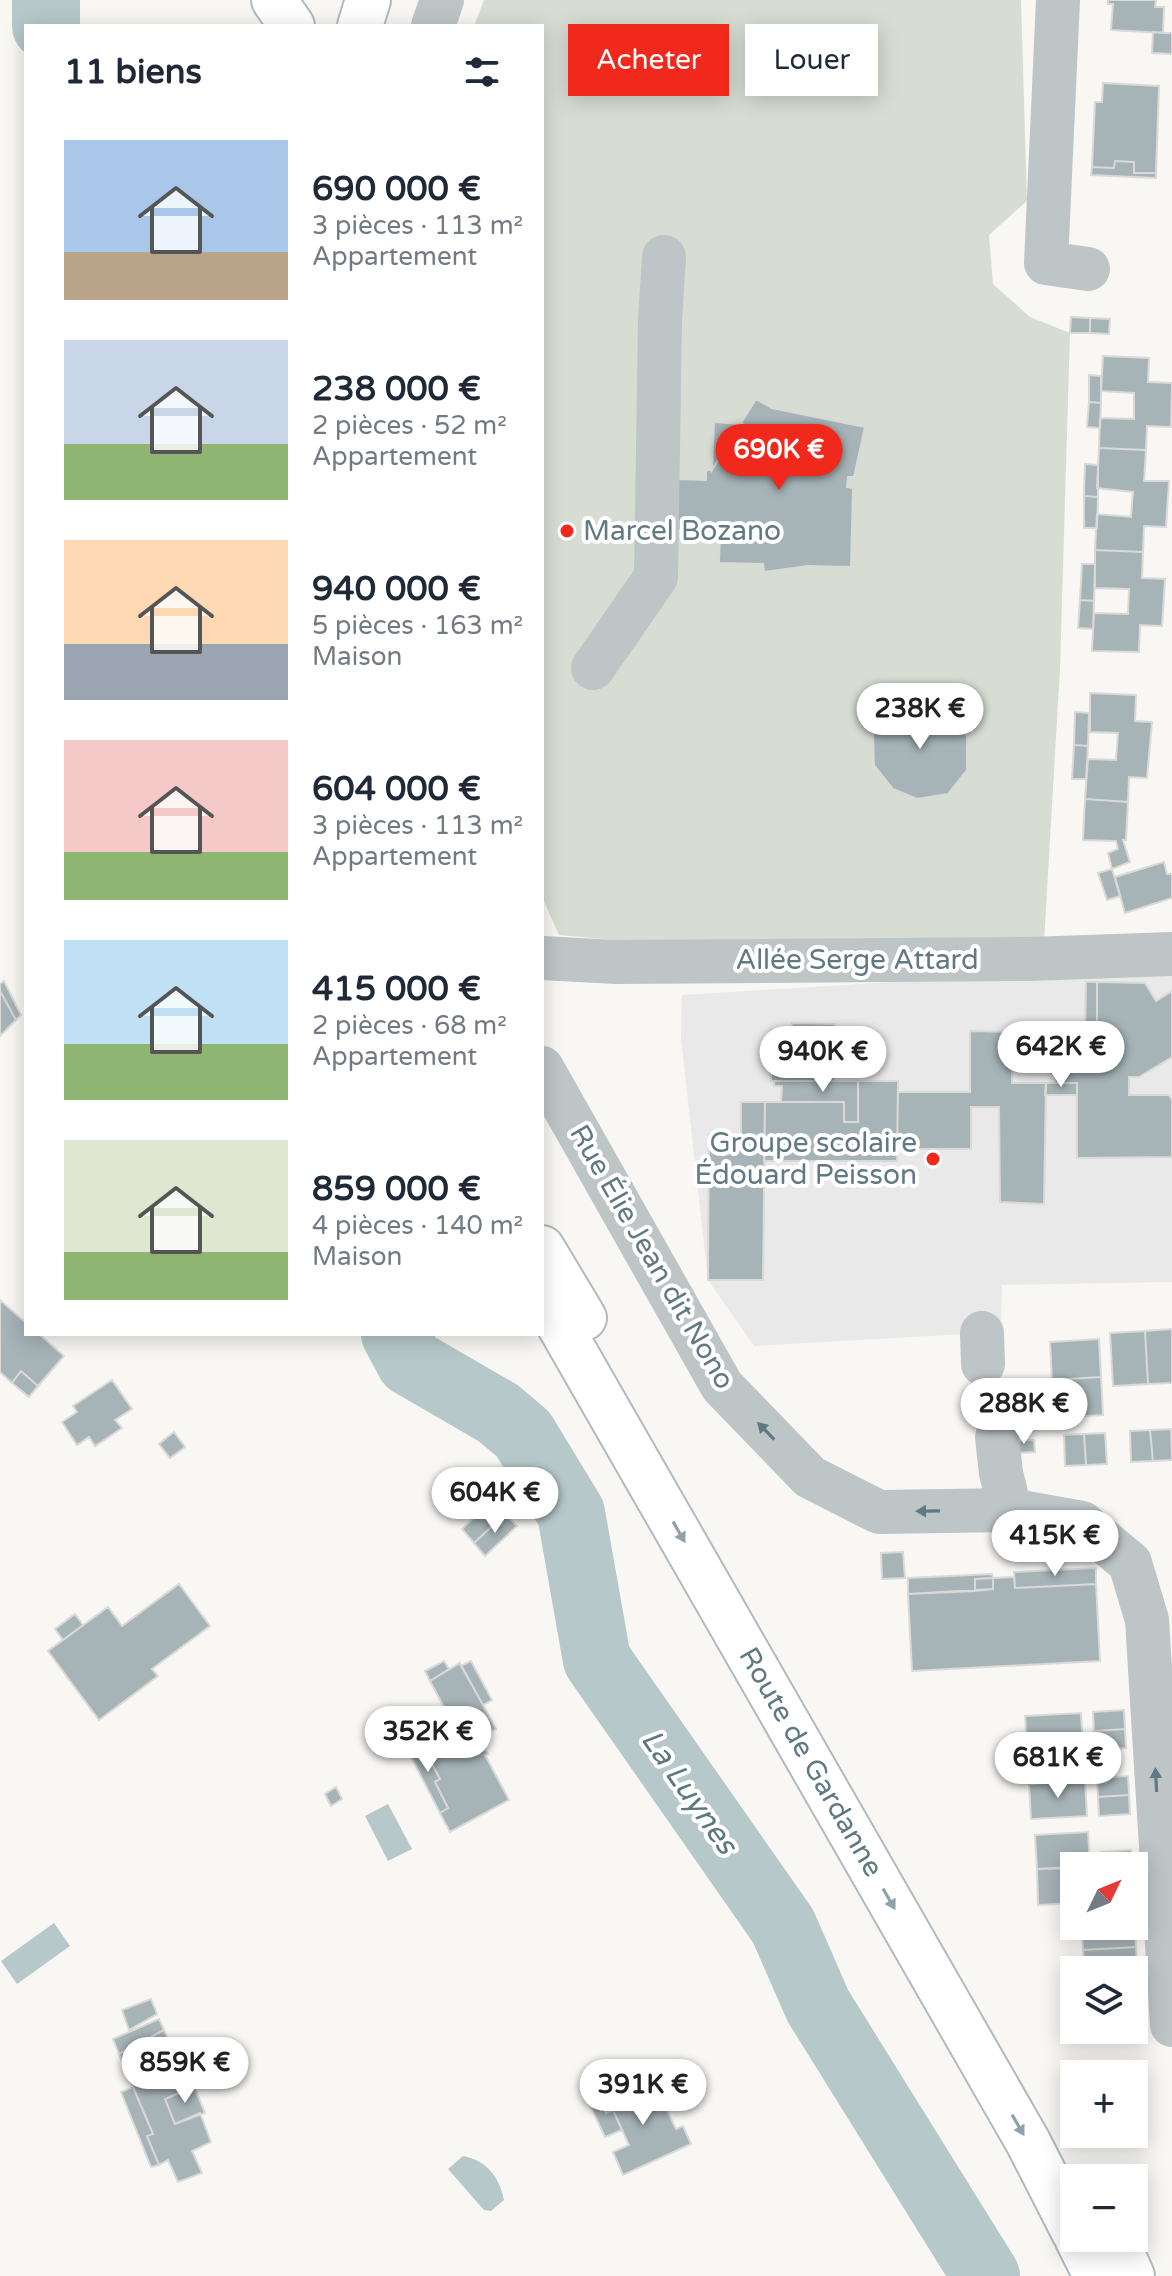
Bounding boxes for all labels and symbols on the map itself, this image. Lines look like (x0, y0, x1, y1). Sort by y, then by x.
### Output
pin: 690K € (714, 424, 844, 492)
place label: Marcel Bozano (583, 514, 781, 548)
marker: Marcel Bozano (558, 522, 576, 540)
pin: 238K € (855, 683, 985, 751)
street label: Allée Serge Attard (735, 943, 979, 977)
pin: 642K € (996, 1021, 1126, 1089)
pin: 940K € (758, 1026, 888, 1094)
street label: Rue Élie Jean dit Nono (562, 1119, 742, 1395)
place label: Groupe scolaire Édouard Peisson (695, 1126, 917, 1192)
marker: Groupe scolaire Édouard Peisson (924, 1150, 942, 1168)
pin: 288K € (959, 1378, 1089, 1446)
one-way arrow (757, 1422, 776, 1441)
pin: 604K € (430, 1467, 560, 1535)
one-way arrow (915, 1505, 940, 1517)
pin: 415K € (990, 1510, 1120, 1578)
one-way arrow (672, 1521, 686, 1543)
street label: Route de Gardanne (732, 1641, 890, 1883)
pin: 352K € (363, 1706, 493, 1774)
water label: La Luynes (633, 1723, 747, 1863)
pin: 681K € (993, 1732, 1123, 1800)
one-way arrow (1149, 1767, 1162, 1792)
north arrow (1060, 1852, 1148, 1940)
one-way arrow (882, 1888, 896, 1910)
pin: 859K € (120, 2037, 250, 2105)
pin: 391K € (578, 2059, 708, 2127)
one-way arrow (1011, 2114, 1025, 2136)

